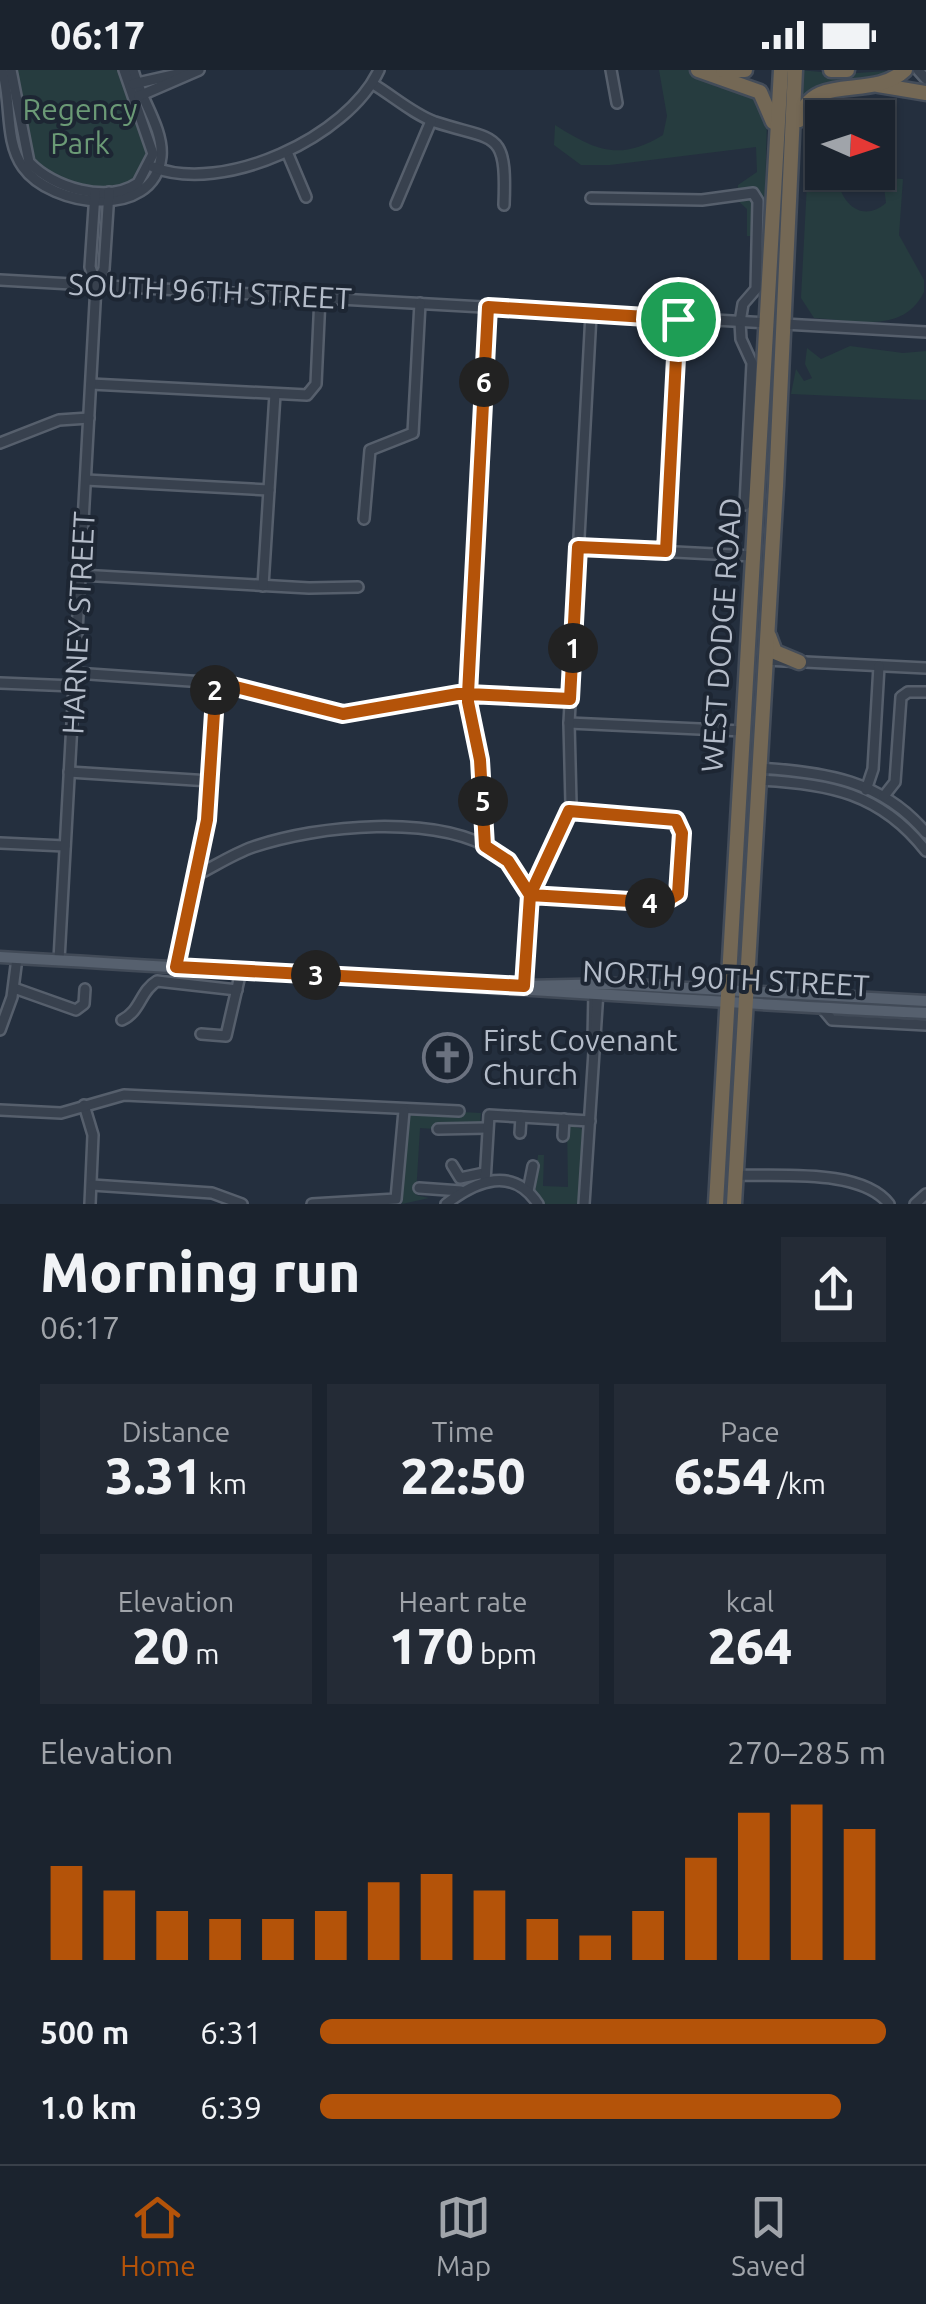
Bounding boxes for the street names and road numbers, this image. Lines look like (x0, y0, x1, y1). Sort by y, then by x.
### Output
street label: SOUTH 96TH STREET (67, 267, 353, 315)
street label: WEST DODGE ROAD (694, 496, 748, 774)
street label: HARNEY STREET (55, 510, 101, 735)
street label: NORTH 90TH STREET (582, 953, 871, 1003)

